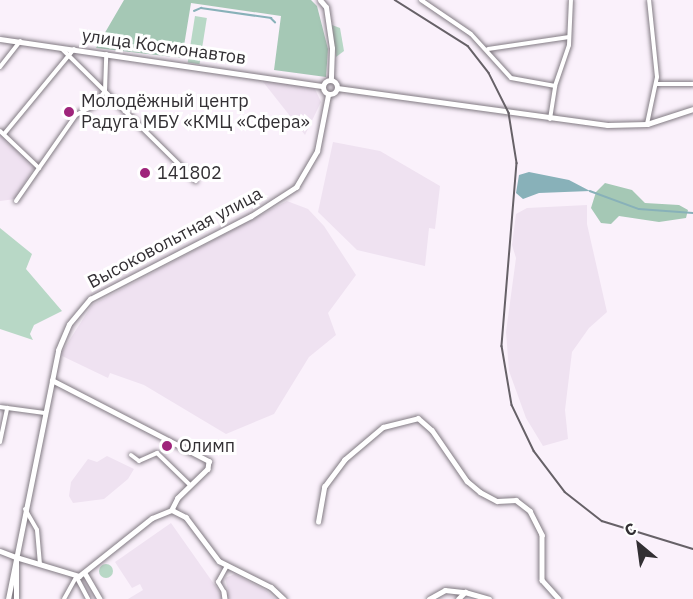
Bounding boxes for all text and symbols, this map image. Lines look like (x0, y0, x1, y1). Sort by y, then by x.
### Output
street label: улица Космонавтов (80, 25, 248, 69)
place label: Молодёжный центр Радуга МБУ «КМЦ «Сфера» (81, 91, 310, 134)
marker: Молодёжный центр Радуга МБУ «КМЦ «Сфера» (62, 105, 76, 119)
place label: 141802 (157, 162, 222, 184)
marker: 141802 (138, 166, 152, 180)
street label: Высоковольтная улица (84, 183, 266, 293)
place label: Олимп (179, 435, 235, 457)
marker: Олимп (160, 439, 174, 453)
north arrow (609, 515, 669, 575)
text: С (621, 518, 640, 541)

